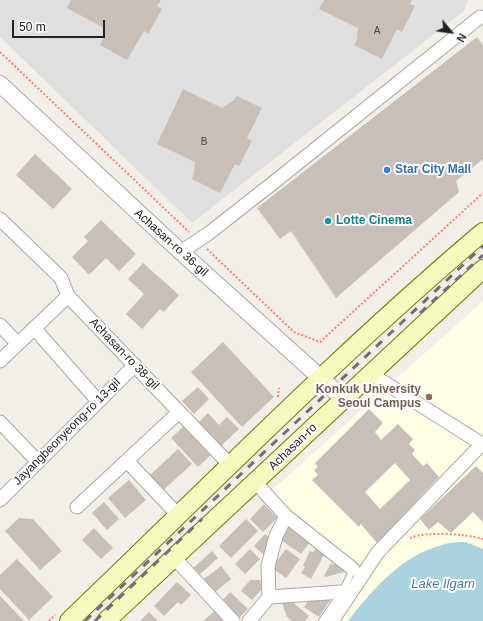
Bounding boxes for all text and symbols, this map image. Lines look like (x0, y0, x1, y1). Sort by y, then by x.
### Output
scale bar (14, 12, 107, 38)
north arrow (431, 12, 471, 52)
text: 50 m (19, 20, 46, 34)
house number: A (374, 25, 380, 37)
text: N (454, 31, 469, 44)
house number: B (201, 136, 207, 148)
place label: Star City Mall (395, 163, 471, 177)
marker: Star City Mall (382, 165, 392, 175)
street label: Achasan-ro 36-gil (131, 206, 211, 280)
place label: Lotte Cinema (336, 214, 412, 228)
marker: Lotte Cinema (323, 216, 333, 226)
street label: Achasan-ro 38-gil (86, 315, 162, 393)
street label: Jayangbeonyeong-ro 13-gil (10, 375, 124, 489)
place label: Konkuk University Seoul Campus (316, 383, 421, 411)
marker: Konkuk University Seoul Campus (424, 392, 434, 402)
street label: Achasan-ro (266, 421, 320, 473)
water label: Lake Ilgam (411, 576, 475, 592)

